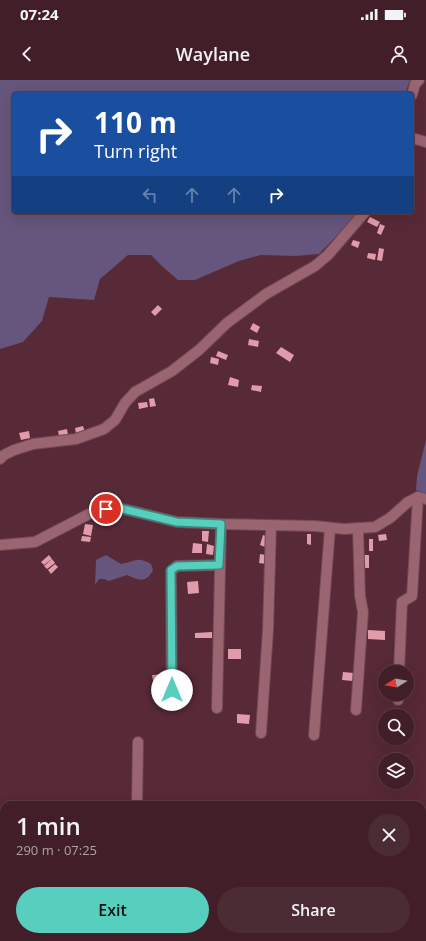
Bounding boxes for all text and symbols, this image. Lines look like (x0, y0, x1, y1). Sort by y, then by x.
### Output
text: 07:24 (20, 4, 59, 24)
text: Waylane (176, 42, 250, 66)
icon: back (16, 43, 38, 65)
icon: person (388, 43, 410, 65)
text: 110 m (94, 103, 177, 141)
icon: right (28, 108, 80, 160)
text: Turn right (94, 139, 177, 163)
icon: left (139, 184, 161, 206)
icon: ahead (181, 184, 203, 206)
icon: ahead (223, 184, 245, 206)
icon: right (265, 184, 287, 206)
pin (89, 492, 123, 526)
icon: arrive (95, 498, 117, 520)
north arrow (378, 665, 414, 701)
map controls (378, 665, 414, 789)
position arrow (151, 669, 193, 711)
button: search (378, 709, 414, 745)
button: layers (378, 753, 414, 789)
text: 1 min (16, 809, 81, 842)
button: close (368, 814, 410, 856)
text: 290 m · 07:25 (16, 841, 97, 859)
button: Exit (16, 887, 209, 933)
button: Share (217, 887, 410, 933)

